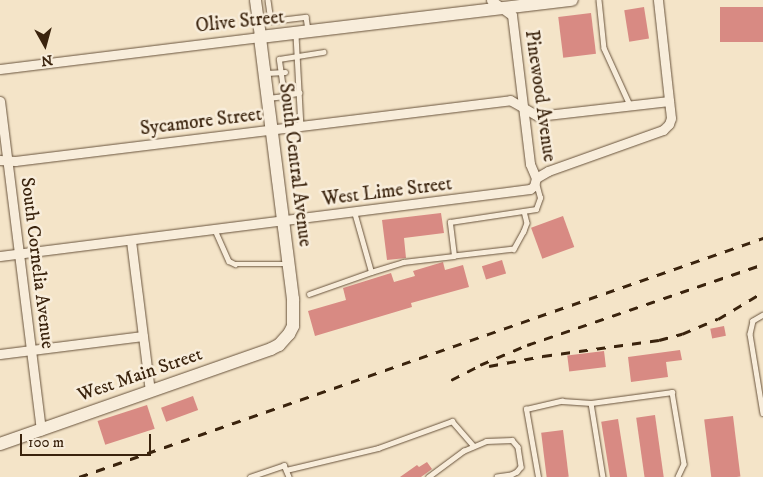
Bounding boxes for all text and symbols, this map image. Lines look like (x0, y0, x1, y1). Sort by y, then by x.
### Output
street label: Olive Street (195, 6, 285, 38)
north arrow (20, 20, 70, 70)
street label: Pinewood Avenue (519, 29, 561, 163)
text: N (40, 50, 54, 70)
street label: South Central Avenue (274, 82, 316, 248)
street label: Sycamore Street (139, 103, 263, 141)
street label: West Lime Street (321, 173, 453, 211)
street label: South Cornelia Avenue (15, 176, 59, 350)
street label: West Main Street (75, 343, 205, 407)
scale bar (22, 424, 154, 456)
text: 100 m (28, 433, 64, 452)

